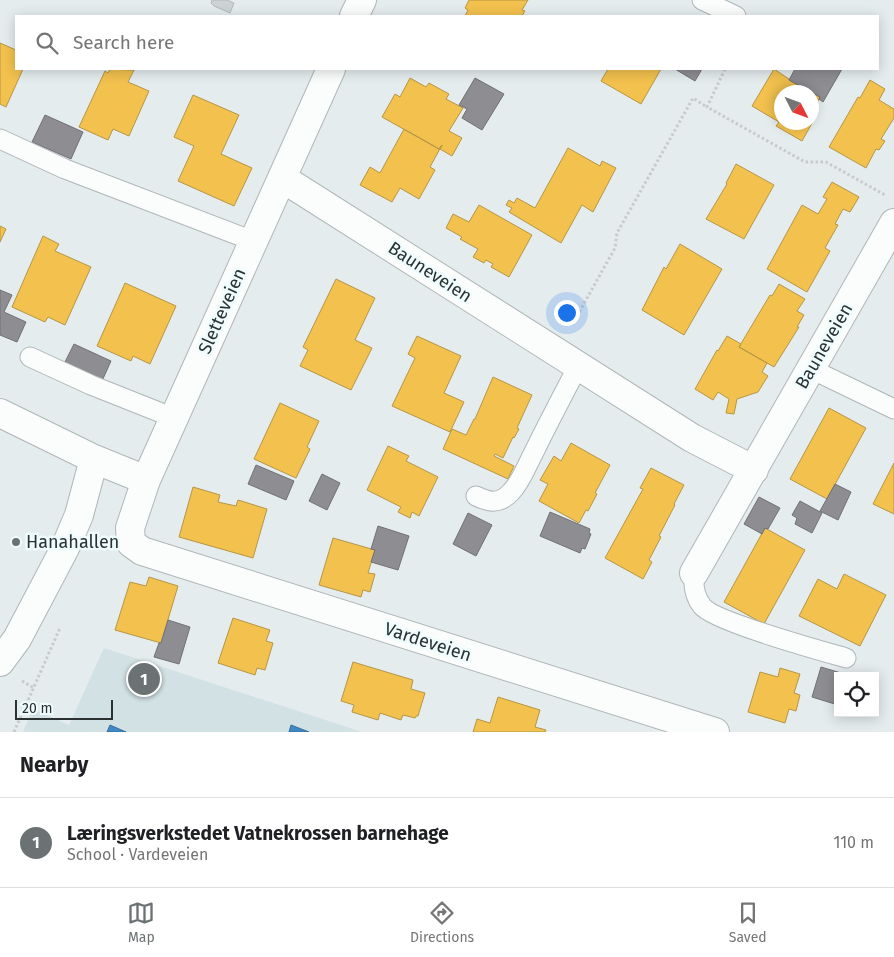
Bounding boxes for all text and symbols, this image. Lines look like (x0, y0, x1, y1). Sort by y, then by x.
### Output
search box (15, 15, 879, 70)
icon: search (33, 29, 61, 57)
text: Search here (73, 31, 174, 54)
north arrow (774, 85, 819, 130)
street label: Bauneveien (384, 237, 476, 307)
street label: Sletteveien (193, 265, 251, 357)
street label: Bauneveien (791, 299, 857, 393)
your location (554, 300, 580, 326)
place label: Hanahallen (26, 531, 119, 553)
marker: Hanahallen (10, 536, 22, 548)
street label: Vardeveien (382, 618, 474, 666)
pin: 1 (128, 660, 160, 698)
map controls (834, 672, 879, 717)
button: locate (834, 672, 879, 717)
scale bar (15, 697, 112, 720)
text: 20 m (22, 700, 52, 717)
text: Nearby (20, 752, 88, 778)
text: Læringsverkstedet Vatnekrossen barnehage (67, 822, 449, 845)
text: 1 (32, 833, 40, 852)
text: 110 m (833, 833, 874, 852)
text: School · Vardeveien (67, 845, 208, 864)
tab: Map (127, 899, 155, 946)
tab: Directions (410, 899, 474, 946)
tab: Saved (729, 899, 767, 946)

